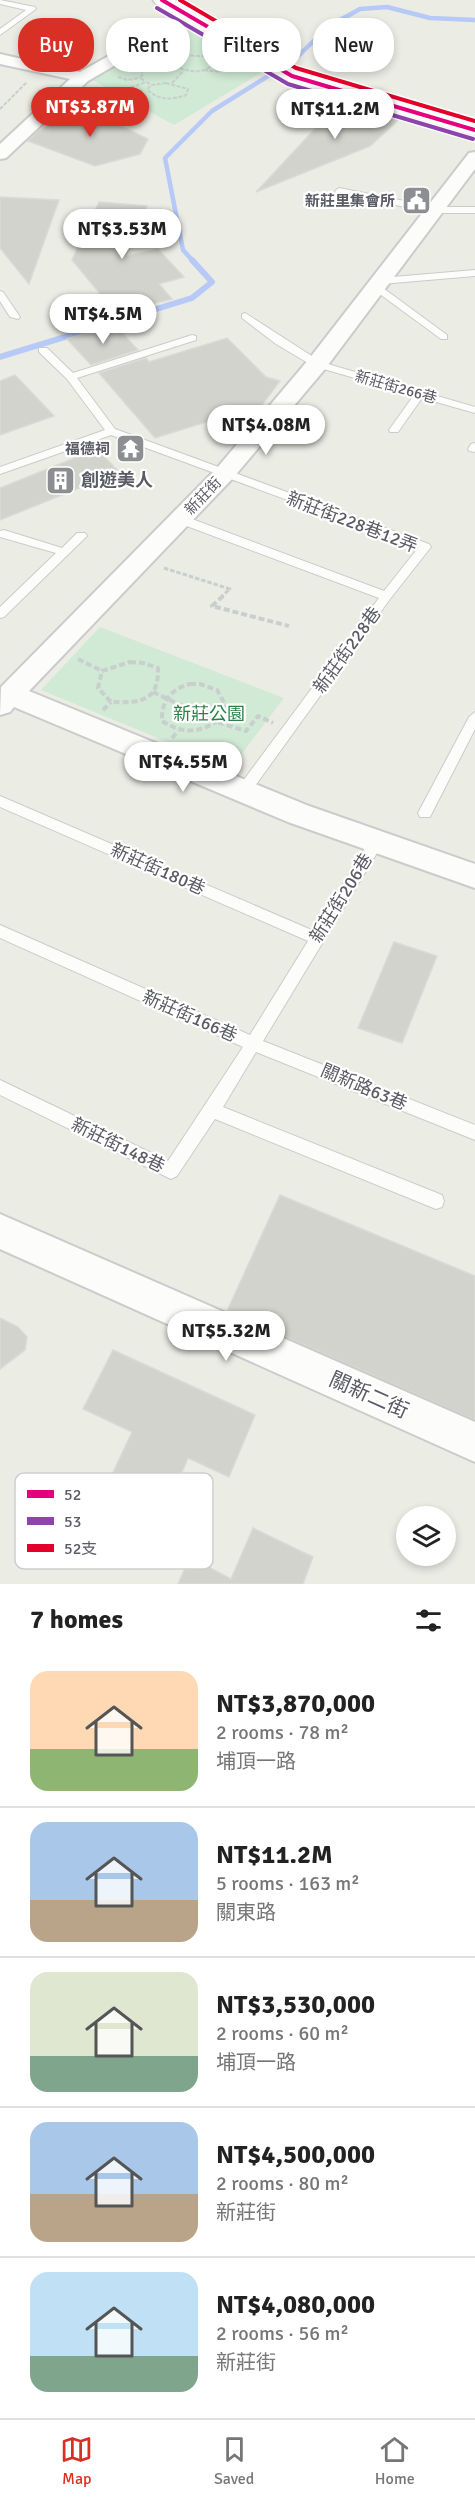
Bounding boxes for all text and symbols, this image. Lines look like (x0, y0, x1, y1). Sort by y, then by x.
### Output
chip: Buy (18, 18, 94, 72)
chip: Rent (106, 18, 190, 72)
chip: Filters (202, 18, 301, 72)
chip: New (313, 18, 394, 72)
pin: NT$3.87M (28, 87, 152, 138)
pin: NT$11.2M (273, 89, 397, 140)
text: NT$3.87M (45, 94, 135, 119)
text: NT$11.2M (290, 96, 380, 121)
public building icon: 新莊里集會所 (400, 185, 432, 217)
place label: 新莊里集會所 (305, 192, 395, 210)
pin: NT$3.53M (60, 209, 184, 260)
text: NT$3.53M (77, 216, 167, 241)
pin: NT$4.5M (48, 294, 158, 345)
text: NT$4.5M (64, 301, 142, 326)
street label: 新莊街266巷 (353, 367, 439, 407)
pin: NT$4.08M (204, 405, 328, 456)
text: NT$4.08M (221, 412, 311, 437)
temple icon: 福德祠 (115, 433, 147, 465)
place label: 福德祠 (65, 440, 110, 458)
building icon: 創遊美人 (44, 464, 76, 496)
place label: 創遊美人 (81, 469, 153, 491)
street label: 新莊街 (181, 474, 225, 518)
street label: 新莊街228巷12弄 (283, 487, 421, 557)
street label: 新莊街228巷 (308, 603, 386, 697)
park label: 新莊公園 (173, 703, 245, 725)
pin: NT$4.55M (121, 742, 245, 793)
text: NT$4.55M (138, 749, 228, 774)
street label: 新莊街180巷 (107, 838, 209, 900)
street label: 新莊街206巷 (305, 849, 377, 947)
street label: 新莊街166巷 (139, 985, 241, 1047)
street label: 關新路63巷 (318, 1059, 410, 1115)
street label: 新莊街148巷 (68, 1113, 168, 1177)
pin: NT$5.32M (164, 1311, 288, 1362)
text: NT$5.32M (181, 1318, 271, 1343)
street label: 關新二街 (325, 1366, 413, 1424)
legend (15, 1473, 213, 1569)
text: 52 (64, 1485, 81, 1505)
map controls (396, 1506, 456, 1566)
button: layers (396, 1506, 456, 1566)
text: 53 (64, 1512, 81, 1532)
text: 52支 (64, 1539, 97, 1559)
text: 7 homes (30, 1604, 123, 1636)
icon: filters (412, 1604, 445, 1637)
text: NT$3,870,000 (216, 1688, 375, 1720)
icon: home (78, 1695, 150, 1767)
text: 2 rooms · 78 m² (216, 1720, 349, 1745)
text: 埔頂一路 (216, 1749, 296, 1774)
text: NT$11.2M (216, 1839, 333, 1871)
icon: home (78, 1846, 150, 1918)
text: 5 rooms · 163 m² (216, 1871, 360, 1896)
text: 關東路 (216, 1900, 276, 1925)
text: NT$3,530,000 (216, 1989, 375, 2021)
icon: home (78, 1996, 150, 2068)
text: 2 rooms · 60 m² (216, 2021, 349, 2046)
text: 埔頂一路 (216, 2050, 296, 2075)
text: NT$4,500,000 (216, 2139, 375, 2171)
icon: home (78, 2146, 150, 2218)
text: 2 rooms · 80 m² (216, 2171, 349, 2196)
text: 新莊街 (216, 2200, 276, 2225)
text: NT$4,080,000 (216, 2289, 375, 2321)
icon: home (78, 2296, 150, 2368)
text: 2 rooms · 56 m² (216, 2321, 349, 2346)
text: 新莊街 (216, 2350, 276, 2375)
tab: Map (60, 2433, 93, 2489)
tab: Saved (214, 2433, 254, 2489)
tab: Home (375, 2433, 415, 2489)

